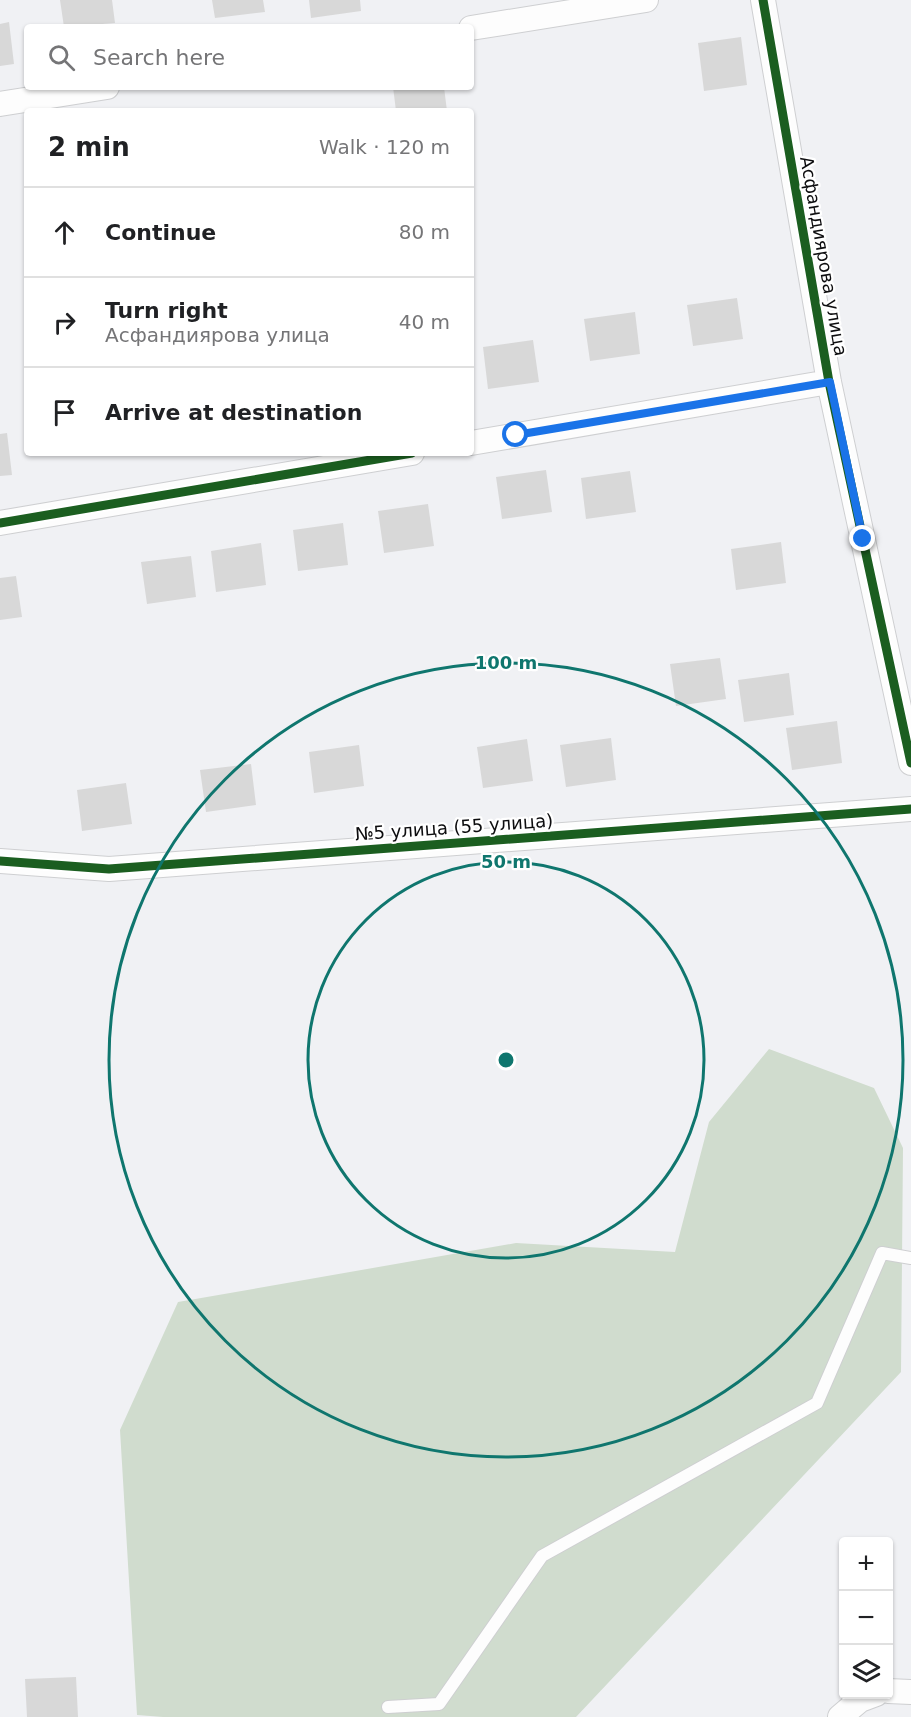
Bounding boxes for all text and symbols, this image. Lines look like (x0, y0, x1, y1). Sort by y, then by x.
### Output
search box (24, 24, 474, 90)
icon: search (45, 41, 78, 74)
text: Search here (93, 45, 225, 70)
text: 2 min (48, 132, 130, 162)
text: Walk · 120 m (319, 135, 450, 159)
street label: Асфандиярова улица (796, 155, 852, 357)
icon: ahead (48, 216, 81, 249)
text: Continue (105, 220, 216, 245)
text: 80 m (399, 220, 450, 244)
text: Turn right (105, 298, 228, 323)
icon: right (48, 306, 81, 339)
text: 40 m (399, 310, 450, 334)
text: Асфандиярова улица (105, 323, 330, 347)
icon: arrive (48, 396, 81, 429)
text: Arrive at destination (105, 400, 362, 425)
route start (502, 421, 528, 447)
route end (849, 525, 875, 551)
text: 100 m (475, 652, 537, 673)
street label: №5 улица (55 улица) (354, 810, 554, 844)
text: 50 m (481, 851, 531, 872)
centre of rings (496, 1050, 516, 1070)
map controls (839, 1537, 893, 1699)
button: + (839, 1537, 893, 1591)
button: − (839, 1591, 893, 1645)
button: layers (839, 1645, 893, 1699)

